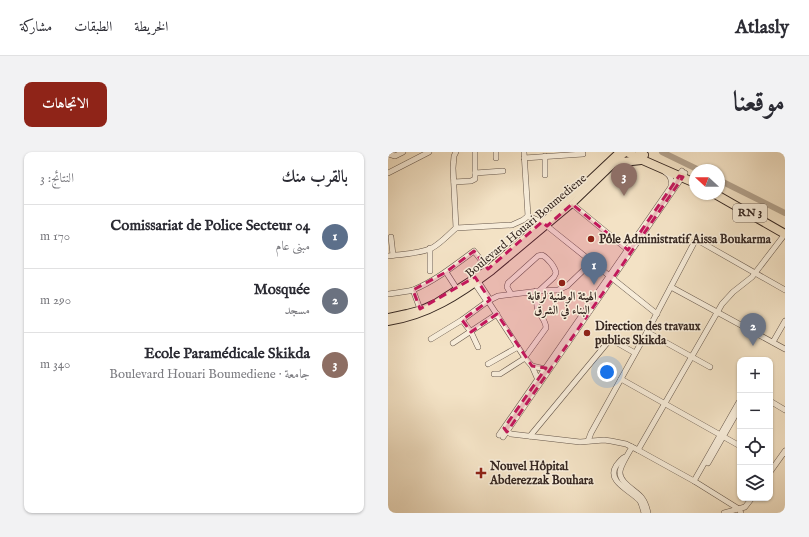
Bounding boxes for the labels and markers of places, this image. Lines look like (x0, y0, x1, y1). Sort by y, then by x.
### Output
pin: 3 (611, 163, 637, 196)
place label: Pôle Administratif Aissa Boukarma (599, 232, 772, 247)
marker: Pôle Administratif Aissa Boukarma (586, 234, 596, 244)
pin: 1 (581, 252, 607, 285)
marker: الهيئة الوطنية لرقابة البناء في الشرق (557, 278, 567, 288)
place label: الهيئة الوطنية لرقابة البناء في الشرق (527, 289, 597, 320)
pin: 2 (740, 313, 766, 346)
place label: Direction des travaux publics Skikda (594, 319, 701, 349)
marker: Direction des travaux publics Skikda (582, 328, 592, 338)
place label: Nouvel Hôpital Abderezzak Bouhara (489, 459, 594, 488)
marker: Nouvel Hôpital Abderezzak Bouhara (475, 467, 487, 479)

